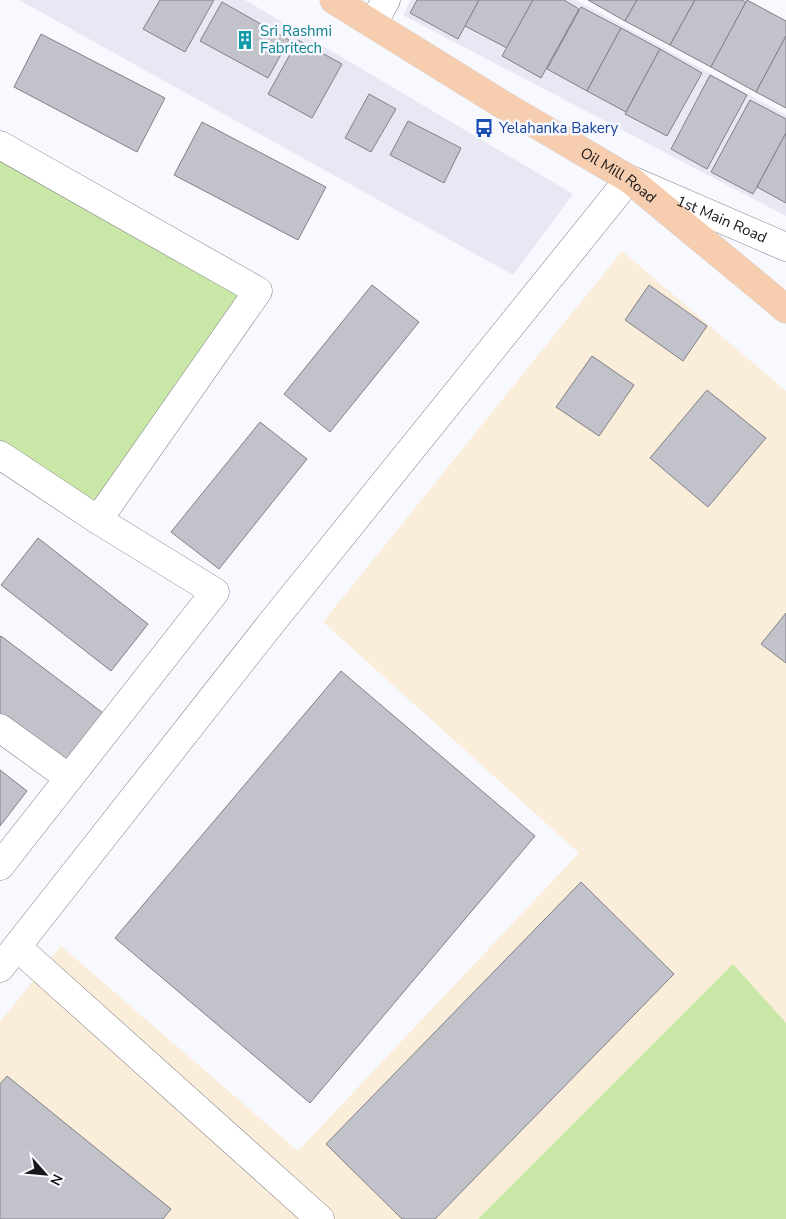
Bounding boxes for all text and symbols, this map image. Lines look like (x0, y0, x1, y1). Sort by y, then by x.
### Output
place label: Sri Rashmi Fabritech (260, 21, 332, 58)
building icon: Sri Rashmi Fabritech (234, 29, 256, 51)
bus stop icon: Yelahanka Bakery (473, 117, 495, 139)
place label: Yelahanka Bakery (498, 118, 619, 138)
street label: Oil Mill Road (577, 143, 660, 207)
street label: 1st Main Road (673, 191, 770, 248)
north arrow (20, 1149, 70, 1199)
text: N (45, 1171, 67, 1189)

